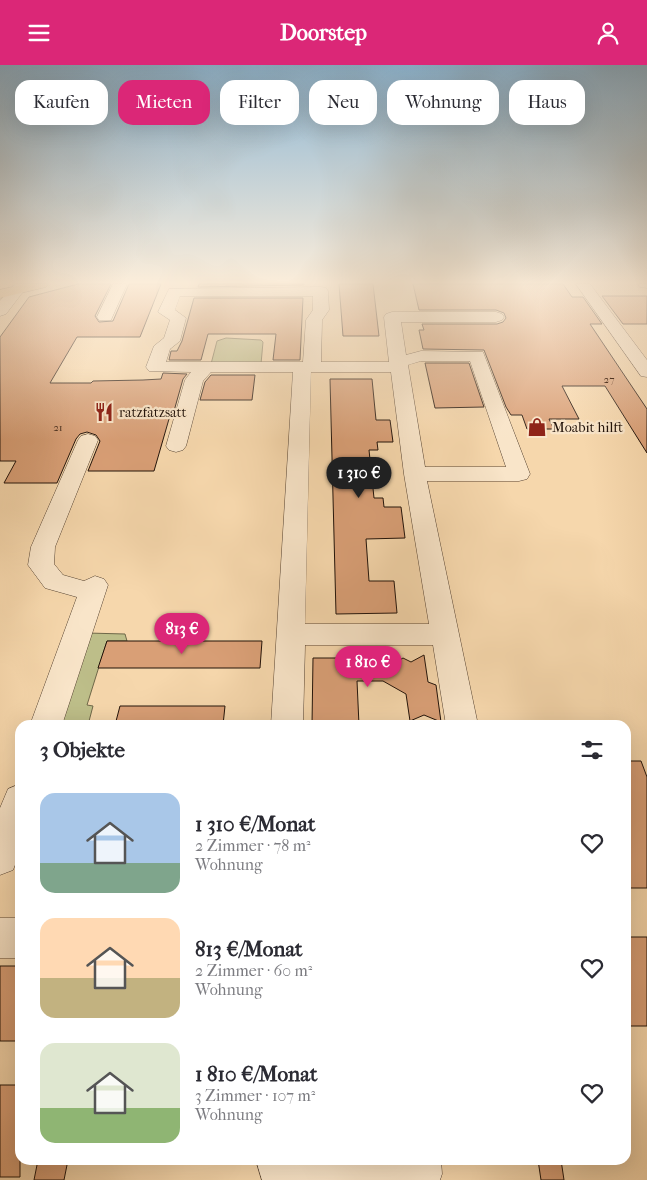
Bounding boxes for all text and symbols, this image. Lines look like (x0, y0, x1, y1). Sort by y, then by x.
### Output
icon: menu (25, 19, 53, 47)
icon: person (594, 19, 622, 47)
text: Doorstep (280, 20, 367, 46)
chip: Kaufen (15, 80, 108, 125)
chip: Mieten (118, 80, 210, 125)
chip: Filter (220, 80, 299, 125)
chip: Neu (309, 80, 377, 125)
chip: Wohnung (387, 80, 499, 125)
chip: Haus (509, 80, 585, 125)
house number: 27 (604, 373, 614, 386)
restaurant icon: ratzfatzsatt (93, 401, 115, 423)
place label: ratzfatzsatt (119, 404, 187, 421)
shop icon: Moabit hilft (526, 416, 548, 438)
place label: Moabit hilft (552, 419, 623, 436)
house number: 21 (53, 421, 63, 434)
pin: 1 310 € (313, 457, 405, 499)
text: 1 310 € (337, 463, 381, 482)
pin: 813 € (147, 613, 217, 655)
text: 813 € (165, 619, 199, 638)
pin: 1 810 € (322, 645, 414, 688)
text: 1 810 € (346, 652, 390, 671)
icon: filters (578, 736, 606, 764)
text: 3 Objekte (40, 738, 125, 762)
text: 1 310 €/Monat (195, 812, 316, 836)
icon: home (80, 813, 140, 873)
icon: heart (578, 829, 606, 857)
text: 2 Zimmer · 78 m² (195, 836, 311, 855)
text: Wohnung (195, 855, 263, 874)
text: 813 €/Monat (195, 937, 303, 961)
icon: home (80, 938, 140, 998)
icon: heart (578, 954, 606, 982)
text: 2 Zimmer · 60 m² (195, 961, 312, 980)
text: Wohnung (195, 980, 263, 999)
text: 1 810 €/Monat (195, 1062, 317, 1086)
icon: home (80, 1063, 140, 1123)
icon: heart (578, 1079, 606, 1107)
text: 3 Zimmer · 107 m² (195, 1086, 315, 1105)
text: Wohnung (195, 1105, 263, 1124)

